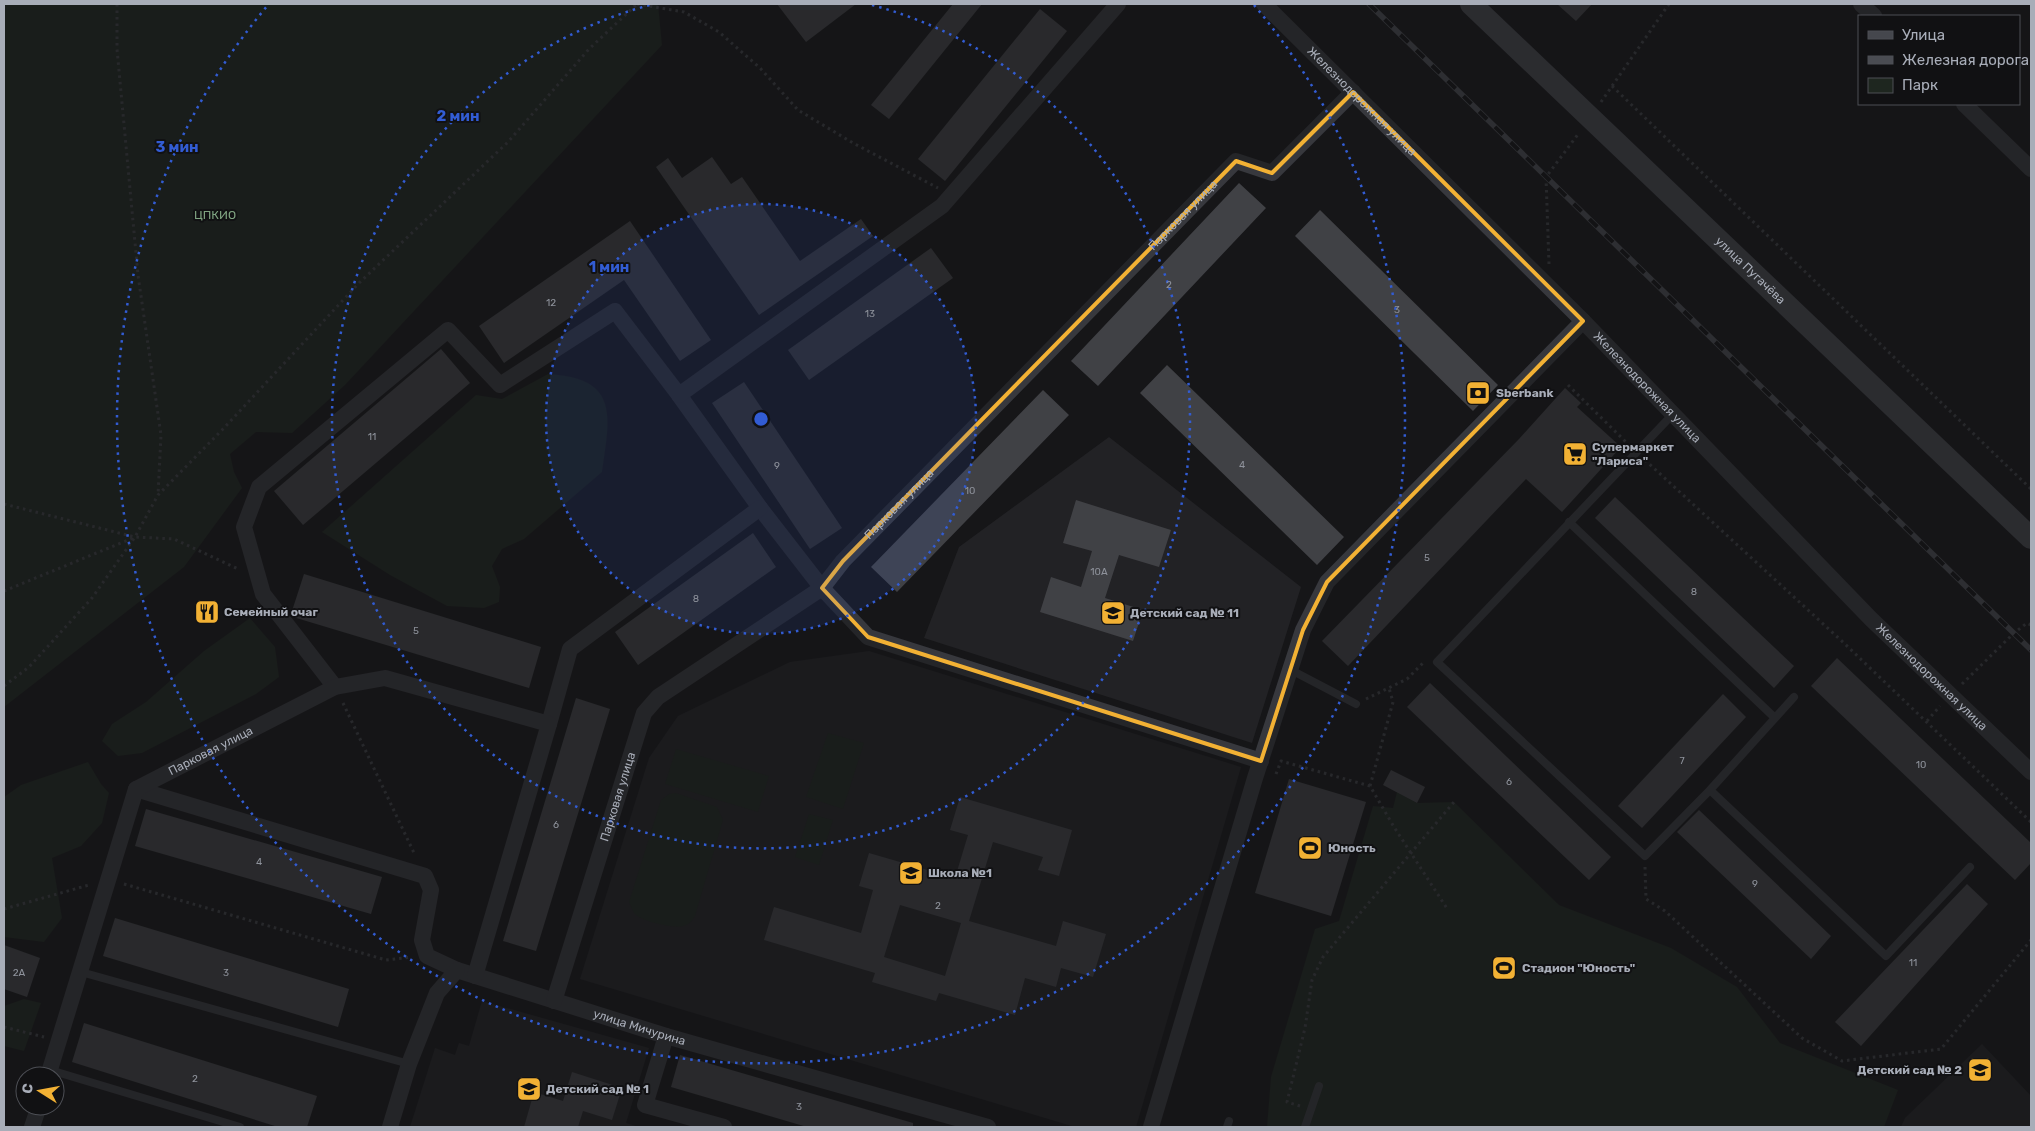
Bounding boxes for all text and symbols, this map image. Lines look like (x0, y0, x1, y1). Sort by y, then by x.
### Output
legend (1858, 15, 2020, 105)
text: Улица (1902, 26, 1945, 44)
street label: Железнодорожная улица (1304, 44, 1419, 159)
text: Железная дорога (1902, 51, 2029, 69)
text: Парк (1902, 76, 1938, 94)
text: 2 мин (437, 107, 479, 125)
text: 3 мин (155, 138, 199, 156)
street label: Парковая улица (1145, 177, 1220, 253)
park label: ЦПКИО (194, 208, 236, 222)
street label: улица Пугачёва (1713, 234, 1788, 307)
text: 1 мин (589, 258, 629, 276)
house number: 2 (1166, 279, 1172, 291)
house number: 12 (546, 297, 556, 309)
house number: 3 (1394, 304, 1400, 316)
house number: 13 (865, 308, 875, 320)
street label: Железнодорожная улица (1591, 329, 1704, 446)
bank icon: Sberbank (1465, 380, 1491, 406)
place label: Sberbank (1496, 386, 1554, 400)
centre of rings (752, 410, 770, 428)
house number: 11 (368, 431, 376, 443)
place label: Супермаркет "Лариса" (1592, 440, 1674, 468)
supermarket icon: Супермаркет "Лариса" (1562, 441, 1588, 467)
house number: 4 (1239, 459, 1245, 471)
house number: 9 (774, 460, 780, 472)
street label: Парковая улица (861, 466, 936, 542)
house number: 10 (965, 485, 975, 497)
house number: 5 (1424, 552, 1430, 564)
house number: 10А (1090, 566, 1108, 578)
house number: 8 (1691, 586, 1697, 598)
house number: 8 (693, 593, 699, 605)
restaurant icon: Семейный очаг (194, 599, 220, 625)
school or university icon: Детский сад № 11 (1100, 600, 1126, 626)
place label: Семейный очаг (224, 605, 318, 619)
place label: Детский сад № 11 (1130, 606, 1239, 620)
street label: Железнодорожная улица (1873, 621, 1990, 733)
house number: 5 (413, 625, 419, 637)
street label: Парковая улица (166, 723, 255, 778)
street label: Парковая улица (597, 750, 638, 843)
house number: 7 (1679, 755, 1685, 767)
house number: 10 (1916, 759, 1926, 771)
house number: 6 (1506, 776, 1512, 788)
house number: 6 (553, 819, 559, 831)
sports icon: Юность (1297, 835, 1323, 861)
place label: Юность (1328, 841, 1376, 855)
house number: 4 (256, 856, 262, 868)
school or university icon: Школа №1 (898, 860, 924, 886)
place label: Школа №1 (928, 866, 992, 880)
house number: 9 (1752, 878, 1758, 890)
house number: 2 (935, 900, 941, 912)
sports icon: Стадион "Юность" (1491, 955, 1517, 981)
house number: 11 (1909, 957, 1917, 969)
place label: Стадион "Юность" (1522, 961, 1635, 975)
house number: 2А (13, 967, 26, 979)
house number: 3 (223, 967, 229, 979)
street label: улица Мичурина (592, 1006, 687, 1048)
school or university icon: Детский сад № 2 (1967, 1057, 1993, 1083)
place label: Детский сад № 2 (1857, 1063, 1962, 1077)
north arrow (15, 1066, 65, 1116)
house number: 2 (192, 1073, 198, 1085)
school or university icon: Детский сад № 1 (516, 1076, 542, 1102)
text: С (18, 1082, 37, 1095)
place label: Детский сад № 1 (546, 1082, 649, 1096)
house number: 3 (796, 1101, 802, 1113)

